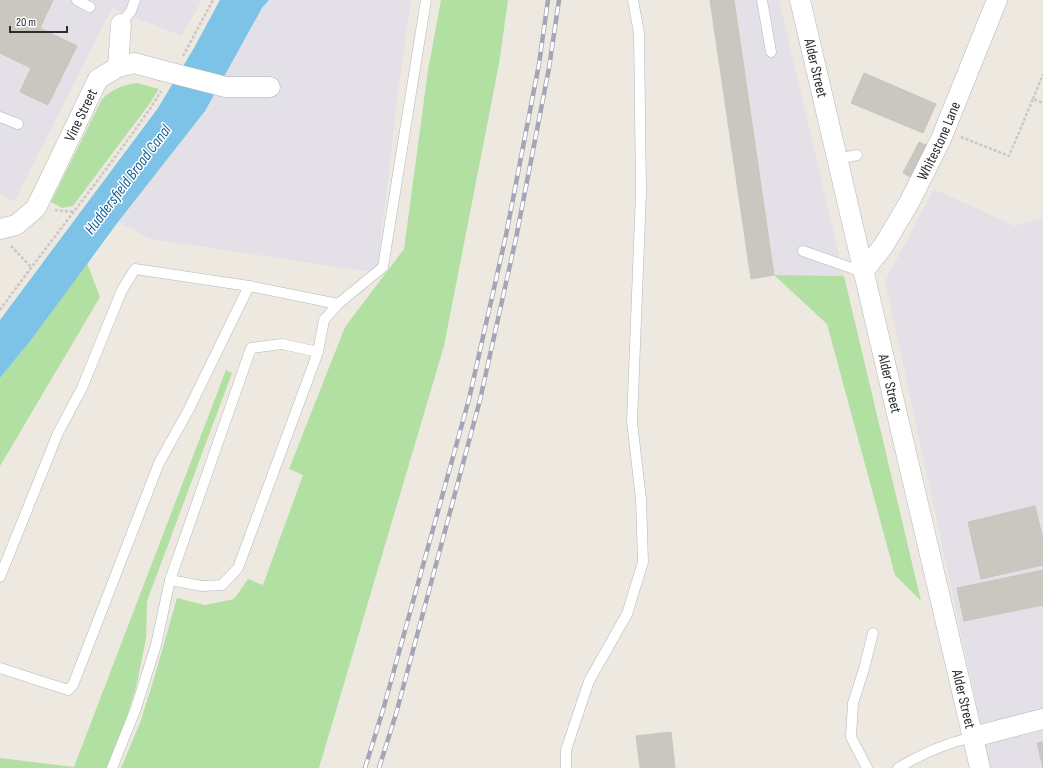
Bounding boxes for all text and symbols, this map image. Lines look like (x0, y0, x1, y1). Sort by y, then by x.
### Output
scale bar (10, 8, 67, 34)
text: 20 m (16, 15, 36, 30)
street label: Alder Street (799, 36, 832, 100)
street label: Vine Street (60, 85, 102, 145)
street label: Whitestone Lane (913, 99, 965, 183)
water label: Huddersfield Broad Canal (81, 121, 176, 238)
street label: Alder Street (873, 351, 906, 416)
street label: Alder Street (947, 667, 980, 731)

